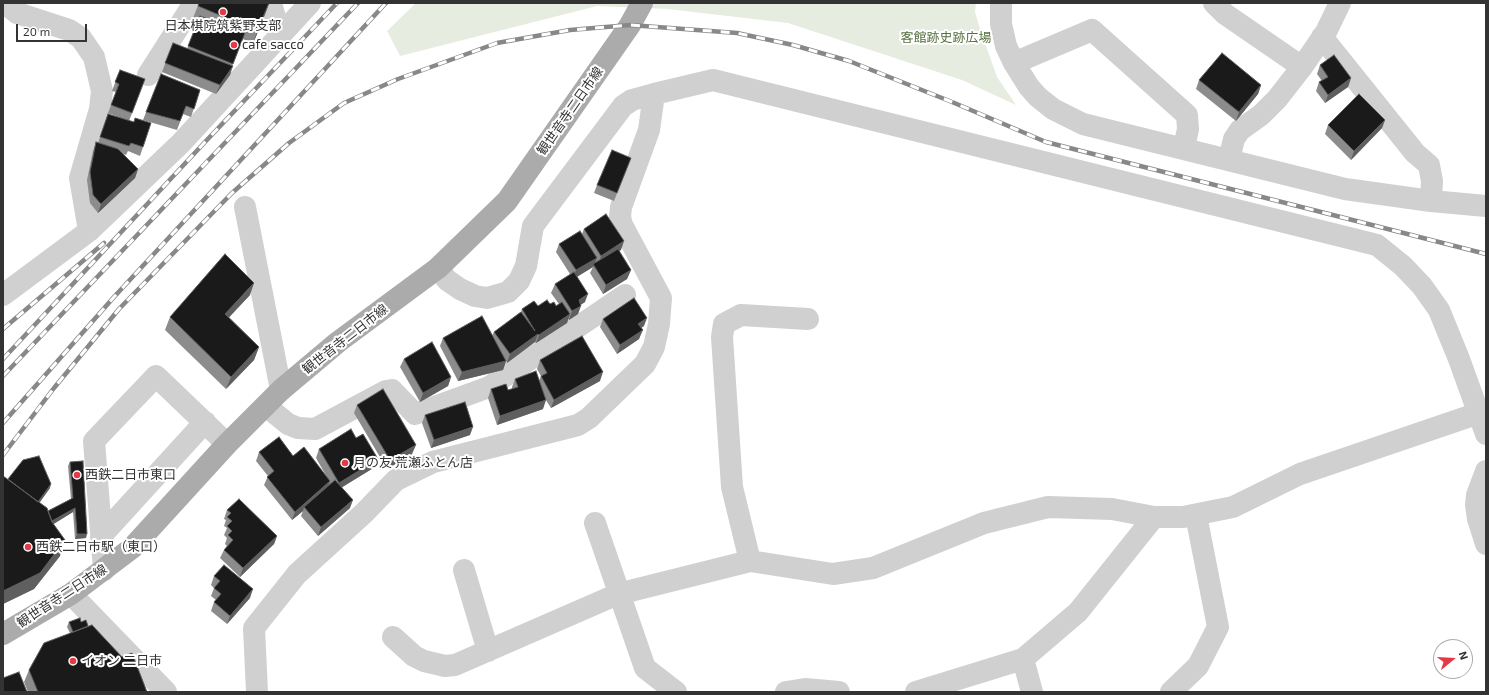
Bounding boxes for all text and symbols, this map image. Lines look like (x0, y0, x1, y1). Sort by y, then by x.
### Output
marker: 日本棋院筑紫野支部 (218, 7, 228, 17)
scale bar (18, 16, 89, 42)
place label: 日本棋院筑紫野支部 (165, 18, 281, 34)
text: 20 m (23, 24, 50, 38)
park label: 客館跡史跡広場 (901, 30, 991, 46)
place label: cafe sacco (242, 37, 304, 53)
marker: cafe sacco (229, 40, 239, 50)
street label: 観世音寺二日市線 (534, 64, 606, 158)
street label: 観世音寺二日市線 (299, 301, 391, 377)
place label: 月の友 荒瀬ふとん店 (353, 455, 473, 471)
marker: 月の友 荒瀬ふとん店 (340, 458, 350, 468)
place label: 西鉄二日市東口 (85, 467, 176, 483)
marker: 西鉄二日市東口 (72, 470, 82, 480)
place label: 西鉄二日市駅（東口） (36, 539, 166, 555)
marker: 西鉄二日市駅（東口） (23, 542, 33, 552)
street label: 観世音寺二日市線 (14, 561, 110, 631)
north arrow (1433, 639, 1473, 679)
text: N (1457, 650, 1471, 661)
place label: イオン 二日市 (81, 653, 162, 669)
marker: イオン 二日市 (68, 656, 78, 666)

